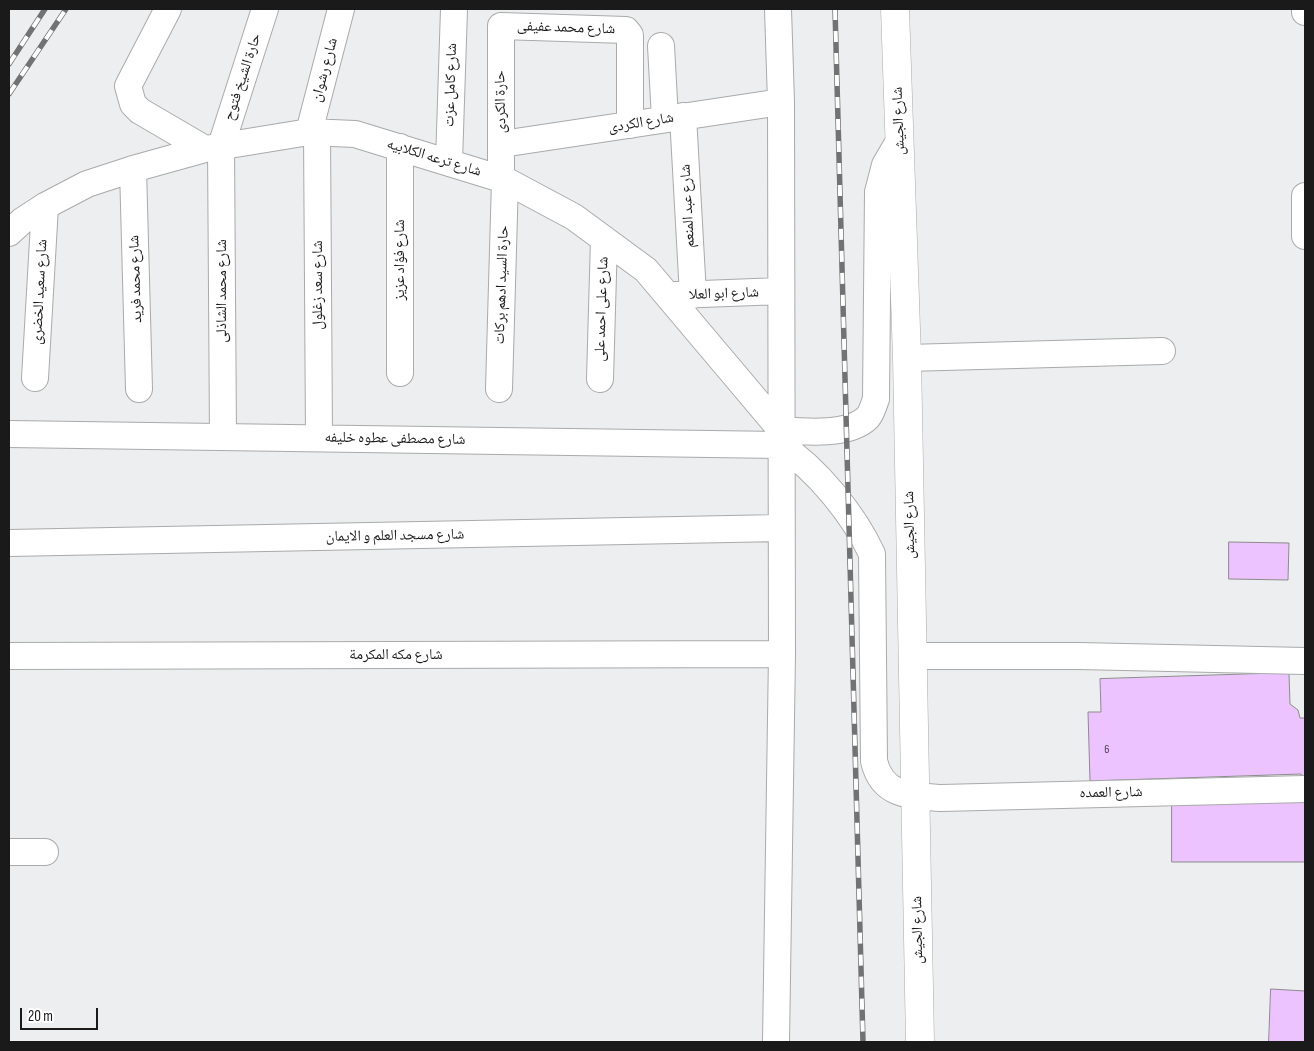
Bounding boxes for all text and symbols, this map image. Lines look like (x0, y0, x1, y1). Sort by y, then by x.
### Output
street label: شارع محمد عفيفى (517, 17, 615, 39)
street label: حارة الشيخ فتوح (220, 31, 266, 123)
street label: شارع رشوان (308, 36, 342, 104)
street label: شارع كامل عزت (441, 43, 461, 127)
street label: حارة الكردى (491, 70, 511, 134)
street label: شارع الجيش (889, 87, 909, 155)
street label: شارع الكردى (607, 109, 675, 137)
street label: شارع ترعه الكلابيه (385, 135, 483, 181)
street label: شارع عبد المنعم (677, 164, 699, 248)
street label: شارع فؤاد عزيز (391, 219, 409, 301)
street label: حارة السيد ادهم بركات (491, 225, 513, 345)
street label: شارع محمد فريد (125, 235, 147, 323)
street label: شارع سعيد الخضرى (28, 239, 52, 345)
street label: شارع محمد الشاذلى (213, 239, 231, 343)
street label: شارع سعد زغلول (309, 240, 327, 330)
street label: شارع على احمد على (591, 256, 613, 362)
street label: شارع ابو العلا (689, 284, 759, 304)
street label: شارع مصطفى عطوه خليفه (324, 429, 466, 449)
street label: شارع الجيش (900, 491, 920, 559)
street label: شارع مسجد العلم و الايمان (325, 526, 465, 546)
street label: شارع مكه المكرمة (349, 646, 443, 664)
house number: 6 (1104, 743, 1110, 757)
street label: شارع العمده (1079, 783, 1143, 803)
street label: شارع الجيش (908, 896, 928, 964)
scale bar (22, 998, 100, 1030)
text: 20 m (28, 1007, 53, 1026)

